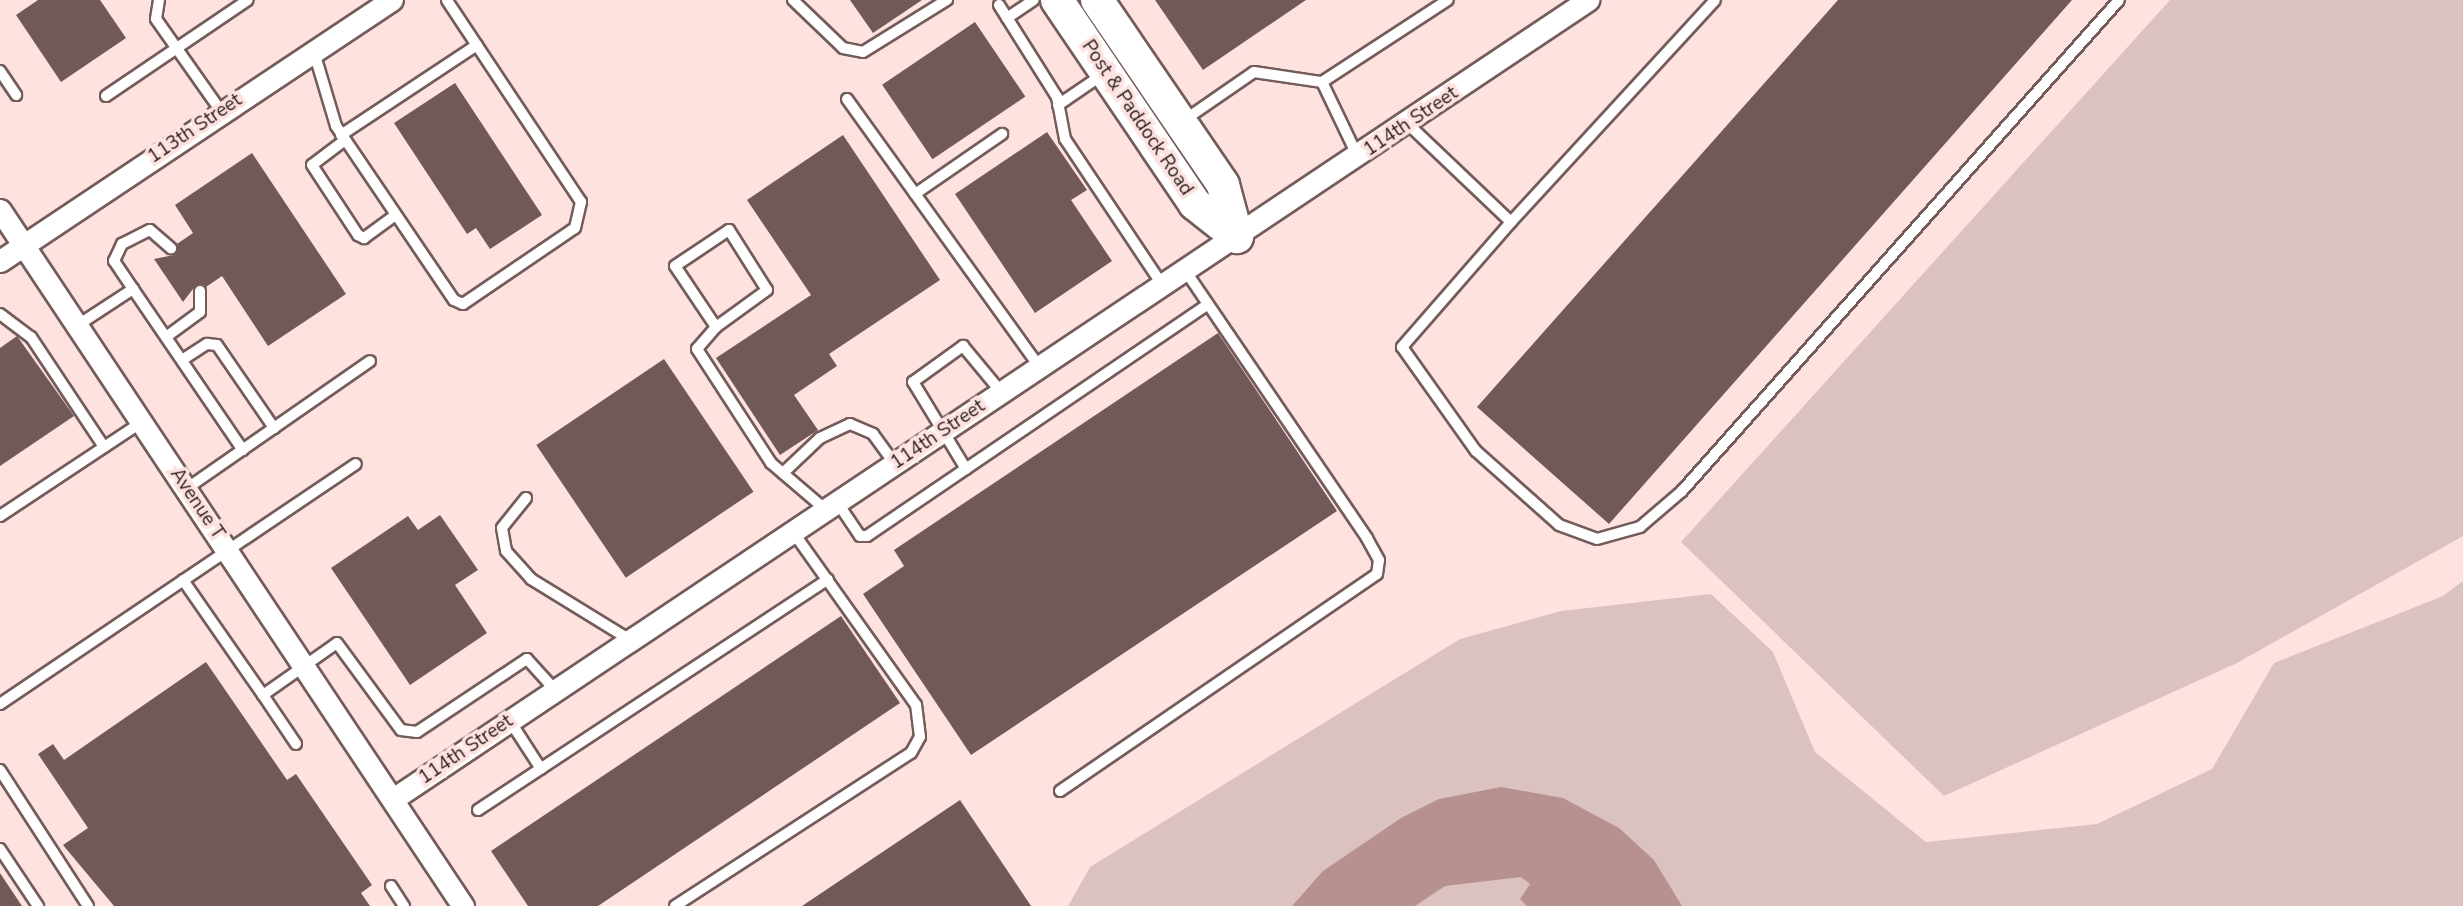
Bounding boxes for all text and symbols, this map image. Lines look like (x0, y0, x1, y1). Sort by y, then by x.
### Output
street label: Post & Paddock Road (1077, 36, 1197, 200)
street label: 114th Street (1360, 82, 1462, 162)
street label: 113th Street (144, 89, 246, 169)
street label: 114th Street (887, 395, 989, 475)
street label: Avenue T (165, 464, 229, 544)
street label: 114th Street (415, 710, 517, 790)

